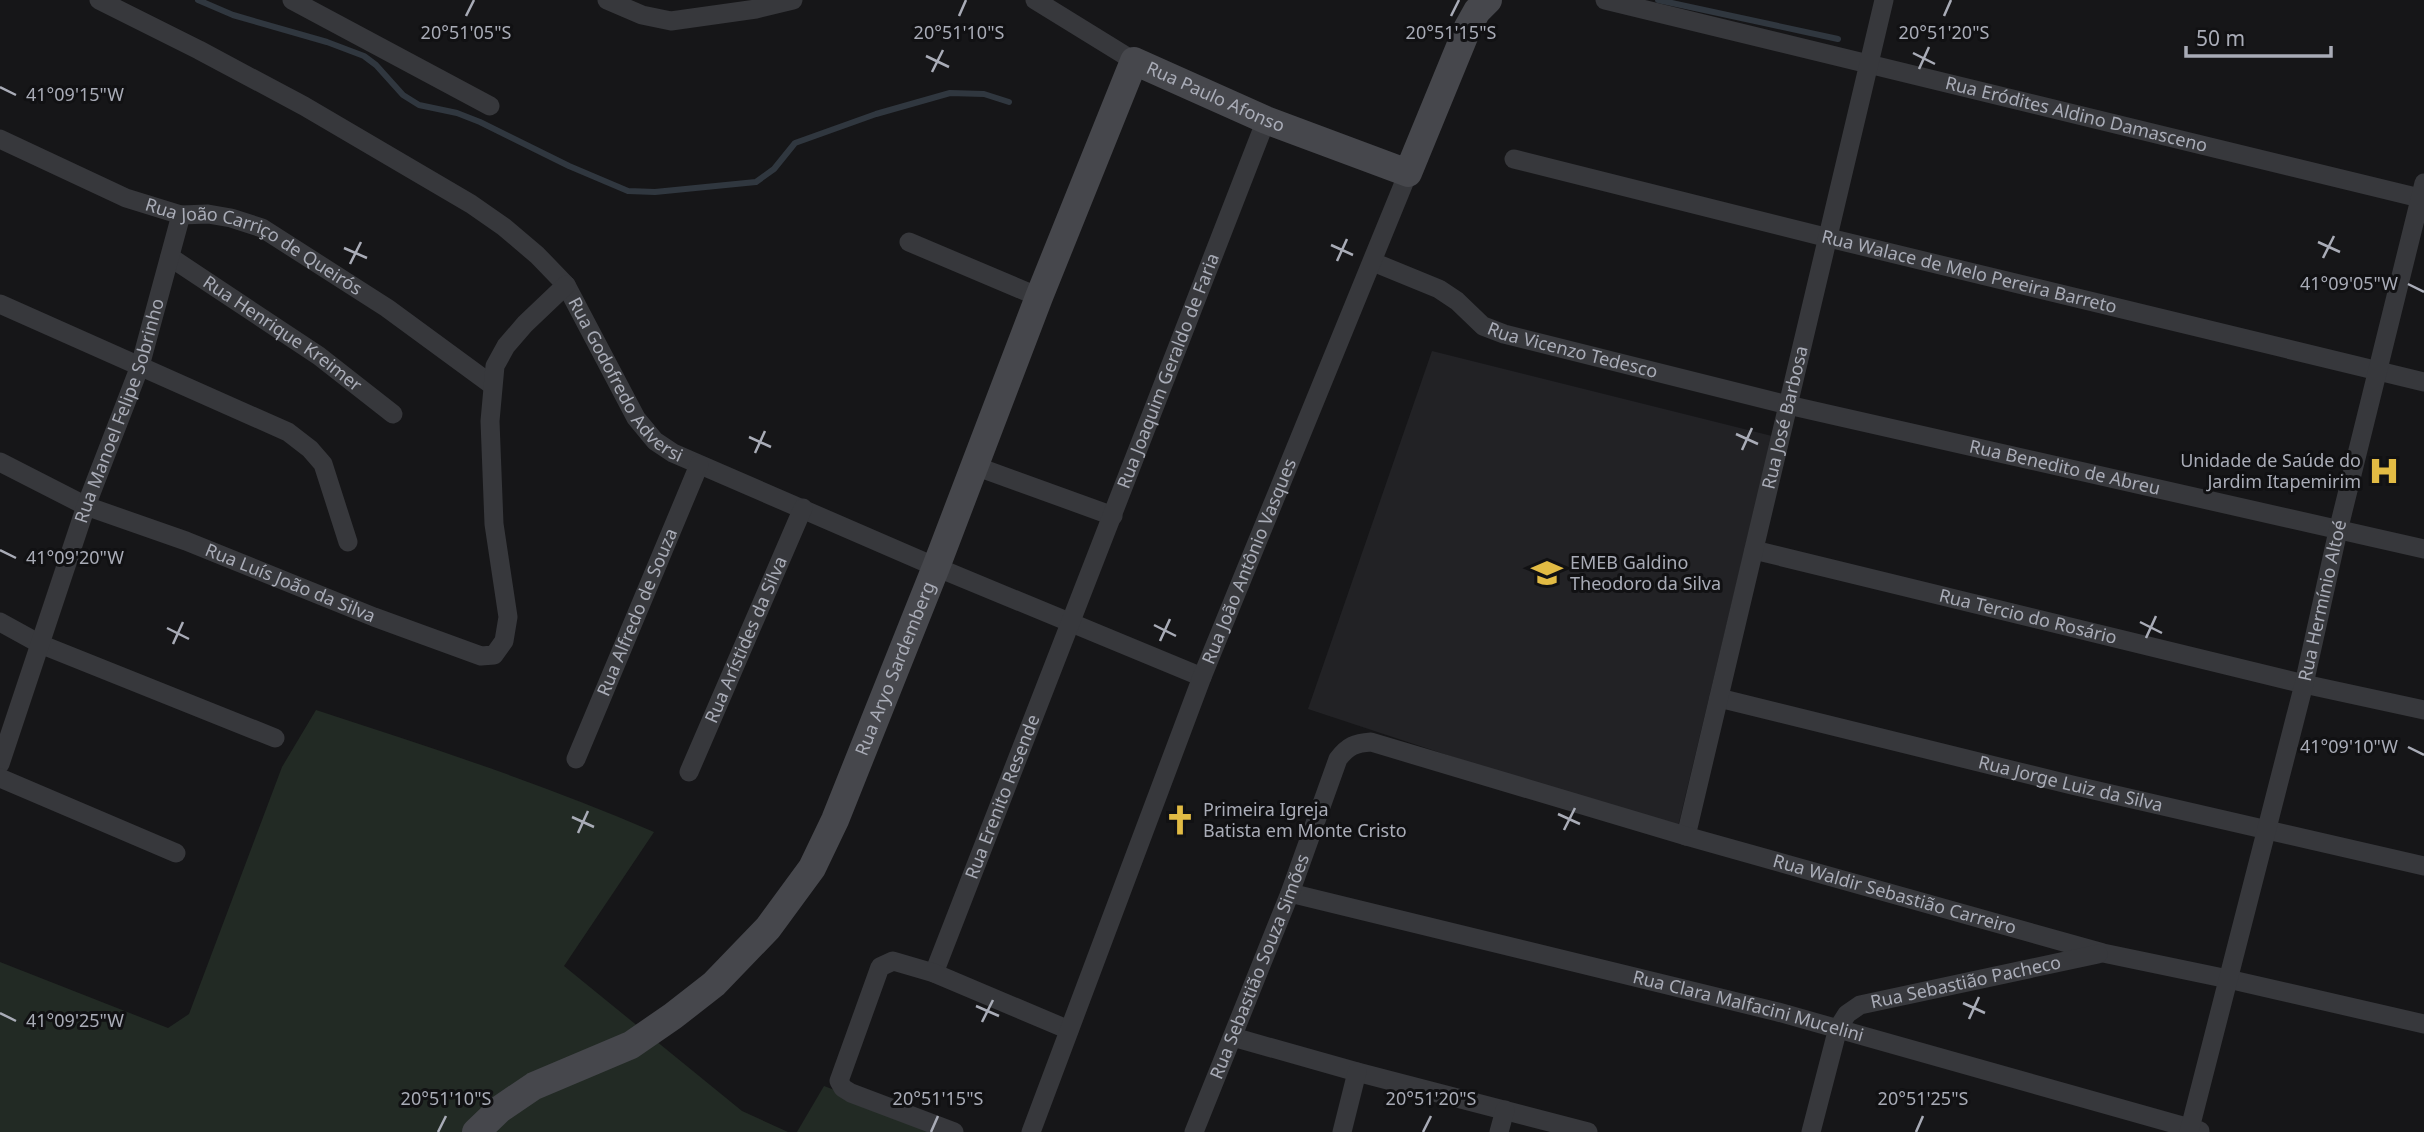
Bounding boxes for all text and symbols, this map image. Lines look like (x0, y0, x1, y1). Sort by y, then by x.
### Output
scale bar (2186, 14, 2331, 58)
text: 20°51'05"S (421, 20, 511, 44)
text: 20°51'10"S (914, 20, 1004, 44)
text: 20°51'15"S (1406, 20, 1496, 44)
text: 20°51'20"S (1899, 20, 1989, 44)
text: 50 m (2196, 24, 2245, 52)
street label: Rua Paulo Afonso (1143, 55, 1288, 137)
street label: Rua Eródites Aldino Damasceno (1943, 70, 2210, 157)
text: 41°09'15"W (26, 82, 124, 106)
street label: Rua João Carriço de Queirós (143, 192, 367, 300)
street label: Rua Walace de Melo Pereira Barreto (1819, 224, 2120, 318)
street label: Rua Joaquim Geraldo de Faria (1111, 249, 1224, 492)
street label: Rua Henrique Kreimer (199, 269, 368, 397)
text: 41°09'05"W (2300, 271, 2398, 295)
street label: Rua Godofredo Adversi (563, 293, 687, 467)
street label: Rua Manoel Felipe Sobrinho (68, 296, 169, 526)
street label: Rua Vicenzo Tedesco (1484, 316, 1660, 383)
street label: Rua José Barbosa (1756, 343, 1813, 491)
street label: Rua Benedito de Abreu (1967, 433, 2163, 500)
place label: Unidade de Saúde do Jardim Itapemirim (2180, 448, 2361, 493)
hospital icon: Unidade de Saúde do Jardim Itapemirim (2367, 454, 2401, 488)
street label: Rua João Antônio Vasques (1196, 455, 1301, 667)
street label: Rua Hermínio Altoé (2292, 517, 2351, 683)
street label: Rua Alfredo de Souza (591, 524, 682, 699)
street label: Rua Luís João da Silva (202, 537, 379, 627)
text: 41°09'20"W (26, 545, 124, 569)
place label: EMEB Galdino Theodoro da Silva (1570, 550, 1721, 595)
street label: Rua Arístides da Silva (699, 552, 792, 727)
school or university icon: EMEB Galdino Theodoro da Silva (1530, 556, 1564, 590)
street label: Rua Aryo Sardemberg (849, 578, 940, 759)
street label: Rua Tercio do Rosário (1937, 583, 2120, 649)
street label: Rua Erenito Resende (959, 711, 1044, 882)
text: 41°09'10"W (2300, 734, 2398, 758)
street label: Rua Jorge Luiz da Silva (1976, 749, 2165, 817)
place label: Primeira Igreja Batista em Monte Cristo (1203, 797, 1407, 842)
church icon: Primeira Igreja Batista em Monte Cristo (1163, 803, 1197, 837)
street label: Rua Waldir Sebastião Carreiro (1771, 848, 2019, 939)
street label: Rua Sebastião Souza Simões (1204, 851, 1314, 1082)
street label: Rua Sebastião Pacheco (1868, 949, 2063, 1013)
street label: Rua Clara Malfacini Mucelini (1631, 964, 1867, 1047)
text: 41°09'25"W (26, 1008, 124, 1032)
text: 20°51'10"S (401, 1086, 491, 1110)
text: 20°51'15"S (893, 1086, 983, 1110)
text: 20°51'20"S (1386, 1086, 1476, 1110)
text: 20°51'25"S (1878, 1086, 1968, 1110)

